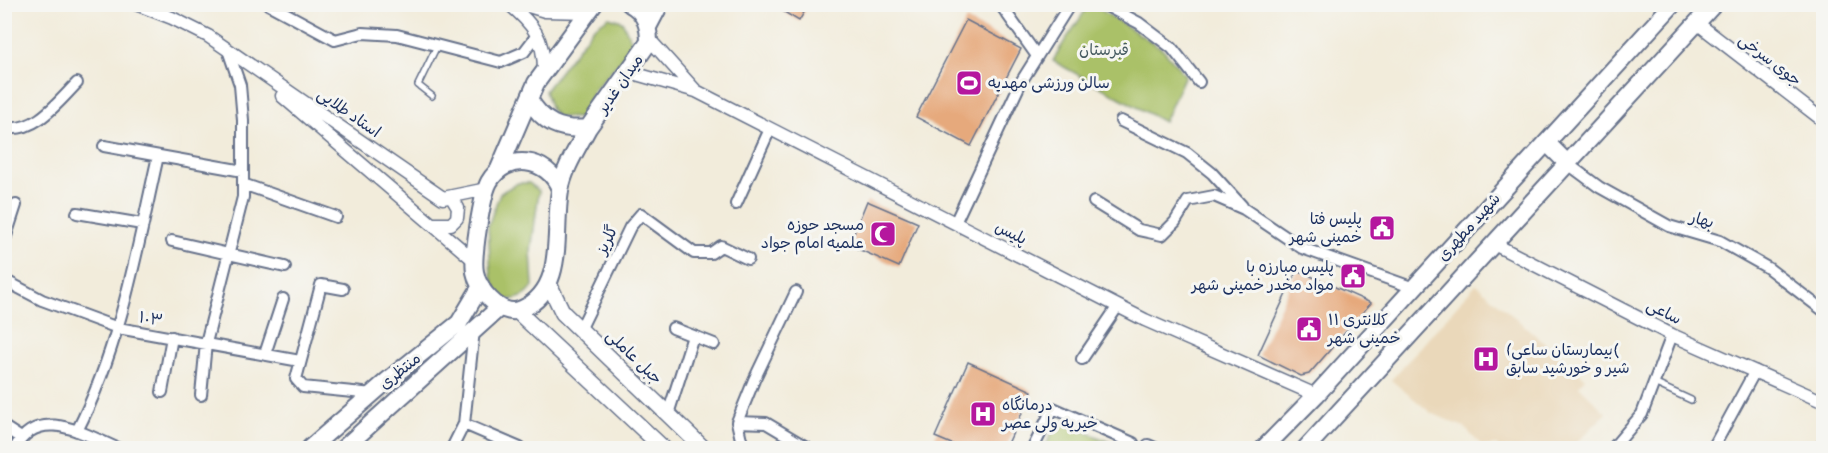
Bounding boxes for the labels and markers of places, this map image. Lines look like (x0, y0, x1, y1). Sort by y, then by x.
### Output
sports icon: سالن ورزشی مهدیه (954, 68, 984, 98)
place label: سالن ورزشی مهدیه (988, 73, 1110, 93)
place label: پلیس فتا خمینی شهر (1287, 209, 1362, 247)
public building icon: پلیس فتا خمینی شهر (1367, 213, 1397, 243)
place label: مسجد حوزه علمیه امام جواد (761, 215, 864, 255)
mosque icon: مسجد حوزه علمیه امام جواد (868, 219, 898, 249)
place label: پلیس مبارزه با مواد مخدر خمینی شهر (1190, 257, 1334, 295)
public building icon: پلیس مبارزه با مواد مخدر خمینی شهر (1338, 261, 1368, 291)
place label: کلانتری ۱۱ خمینی شهر (1326, 310, 1401, 348)
public building icon: کلانتری ۱۱ خمینی شهر (1294, 314, 1324, 344)
place label: (بیمارستان ساعی( شیر و خورشید سابق (1506, 340, 1630, 378)
hospital icon: (بیمارستان ساعی( شیر و خورشید سابق (1471, 344, 1501, 374)
place label: درمانگاه خیریه ولی عصر (1000, 395, 1098, 433)
hospital icon: درمانگاه خیریه ولی عصر (968, 399, 998, 429)

